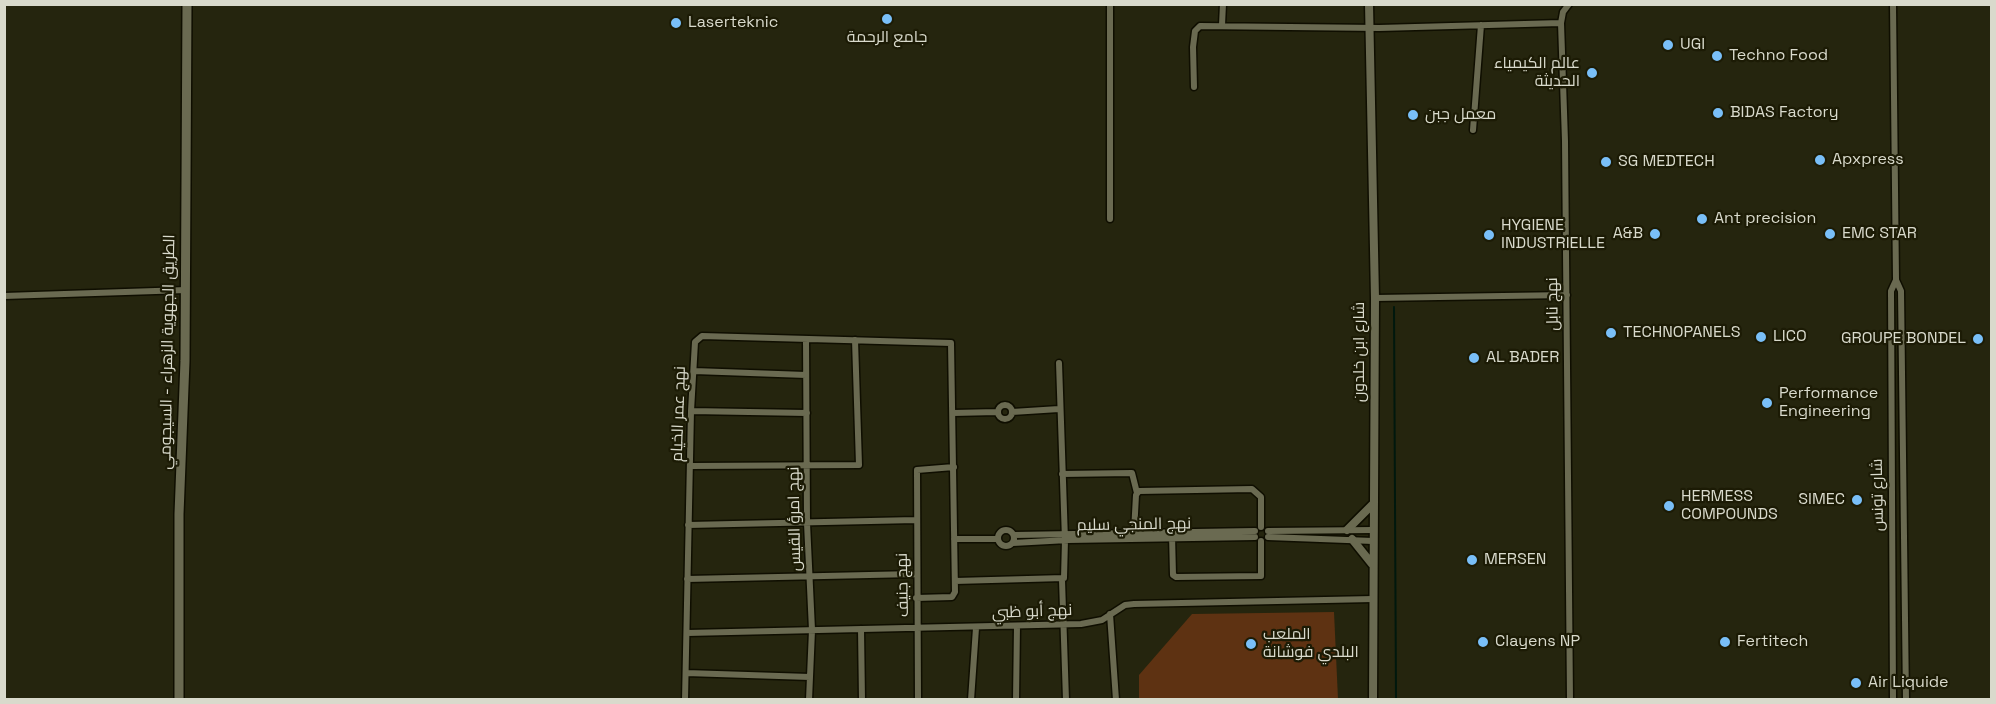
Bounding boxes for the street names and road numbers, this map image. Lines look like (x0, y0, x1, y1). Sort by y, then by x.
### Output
street label: الطريق الجهوية الزهراء - السيجومي (156, 234, 180, 470)
street label: نهج نابل (1543, 277, 1563, 331)
street label: شارع ابن خلدون (1350, 302, 1370, 402)
street label: نهج عمر الخيام (668, 366, 690, 462)
street label: شارع تونس (1868, 458, 1888, 532)
street label: نهج امرؤ القيس (784, 466, 806, 572)
street label: نهج المنجي سليم (1077, 514, 1191, 536)
street label: نهج جنيف (893, 553, 913, 617)
street label: نهج أبو ظبي (991, 601, 1073, 623)

